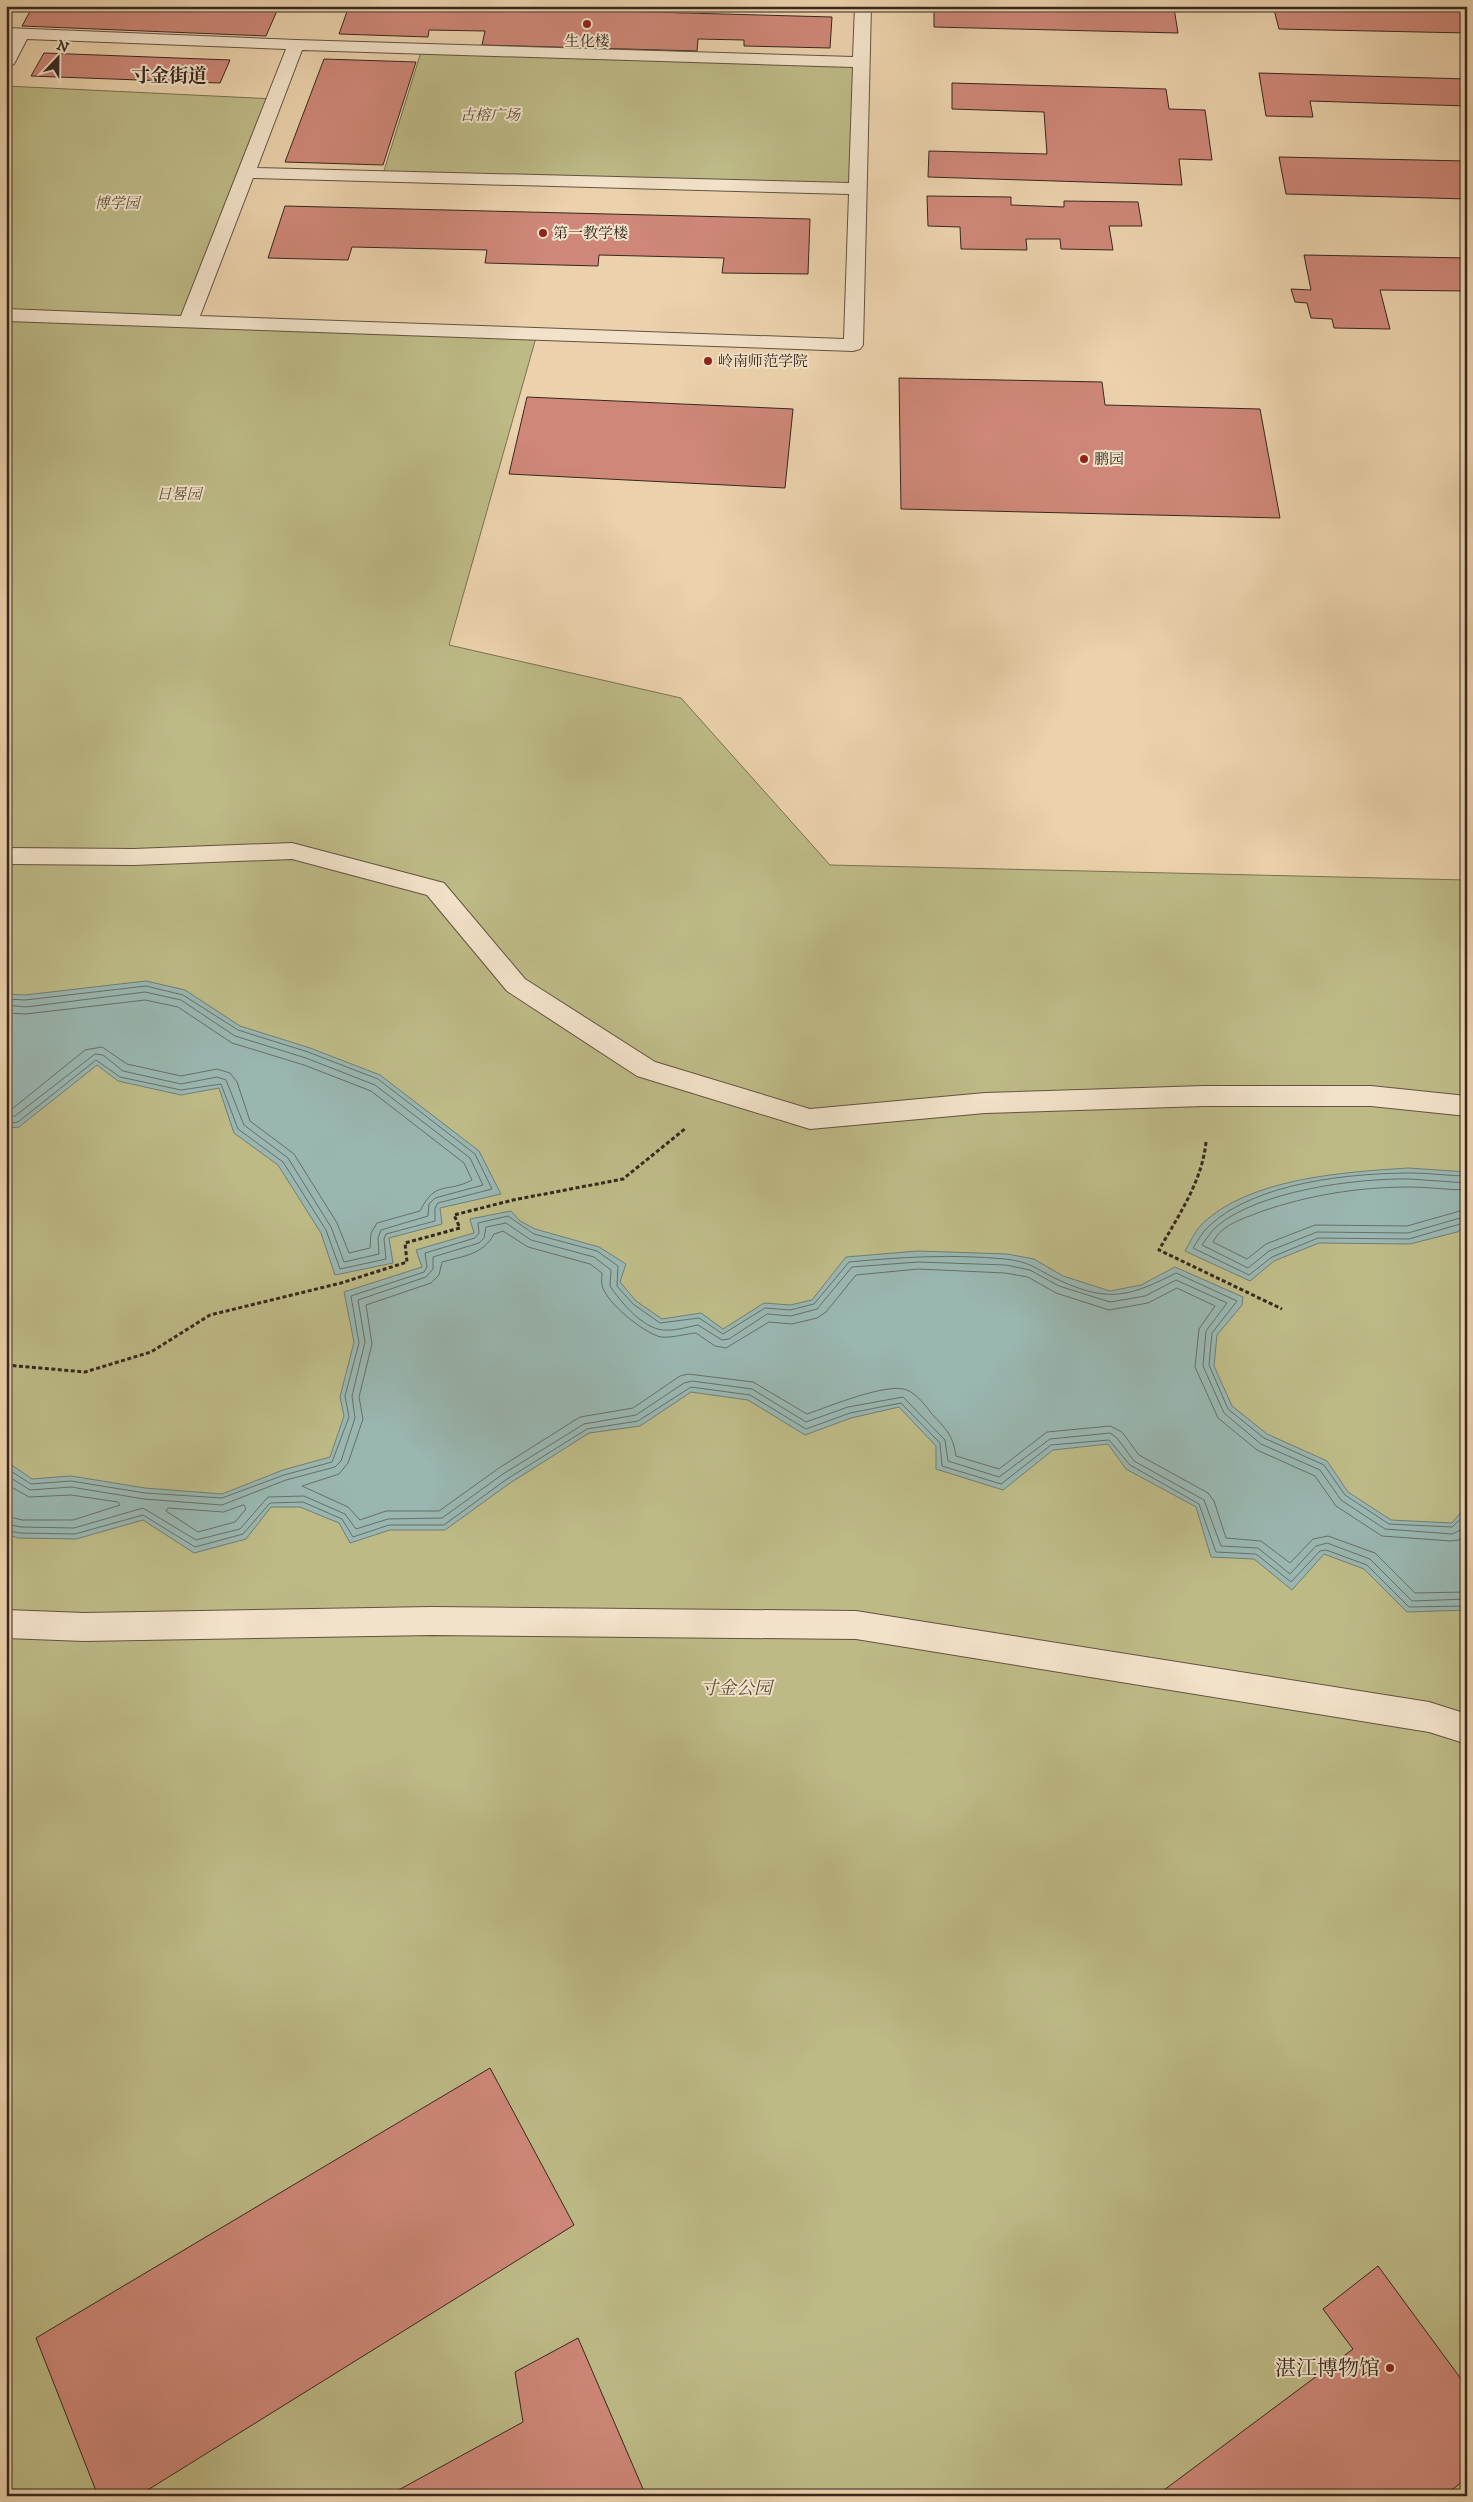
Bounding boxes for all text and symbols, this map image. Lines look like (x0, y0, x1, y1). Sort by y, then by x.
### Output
marker: 生化楼 (581, 18, 593, 30)
north arrow (32, 32, 82, 82)
place label: 生化楼 (564, 32, 610, 51)
text: N (54, 36, 72, 58)
district label: 寸金街道 (131, 65, 207, 88)
park label: 古榕广场 (460, 106, 522, 125)
park label: 博学园 (94, 194, 141, 213)
place label: 第一教学楼 (553, 224, 628, 243)
marker: 第一教学楼 (537, 227, 549, 239)
place label: 岭南师范学院 (718, 352, 808, 371)
marker: 岭南师范学院 (702, 355, 714, 367)
place label: 鹏园 (1094, 450, 1124, 469)
marker: 鹏园 (1078, 453, 1090, 465)
park label: 日晷园 (156, 485, 203, 504)
park label: 寸金公园 (700, 1678, 775, 1700)
place label: 湛江博物馆 (1275, 2356, 1380, 2382)
marker: 湛江博物馆 (1384, 2362, 1396, 2374)

